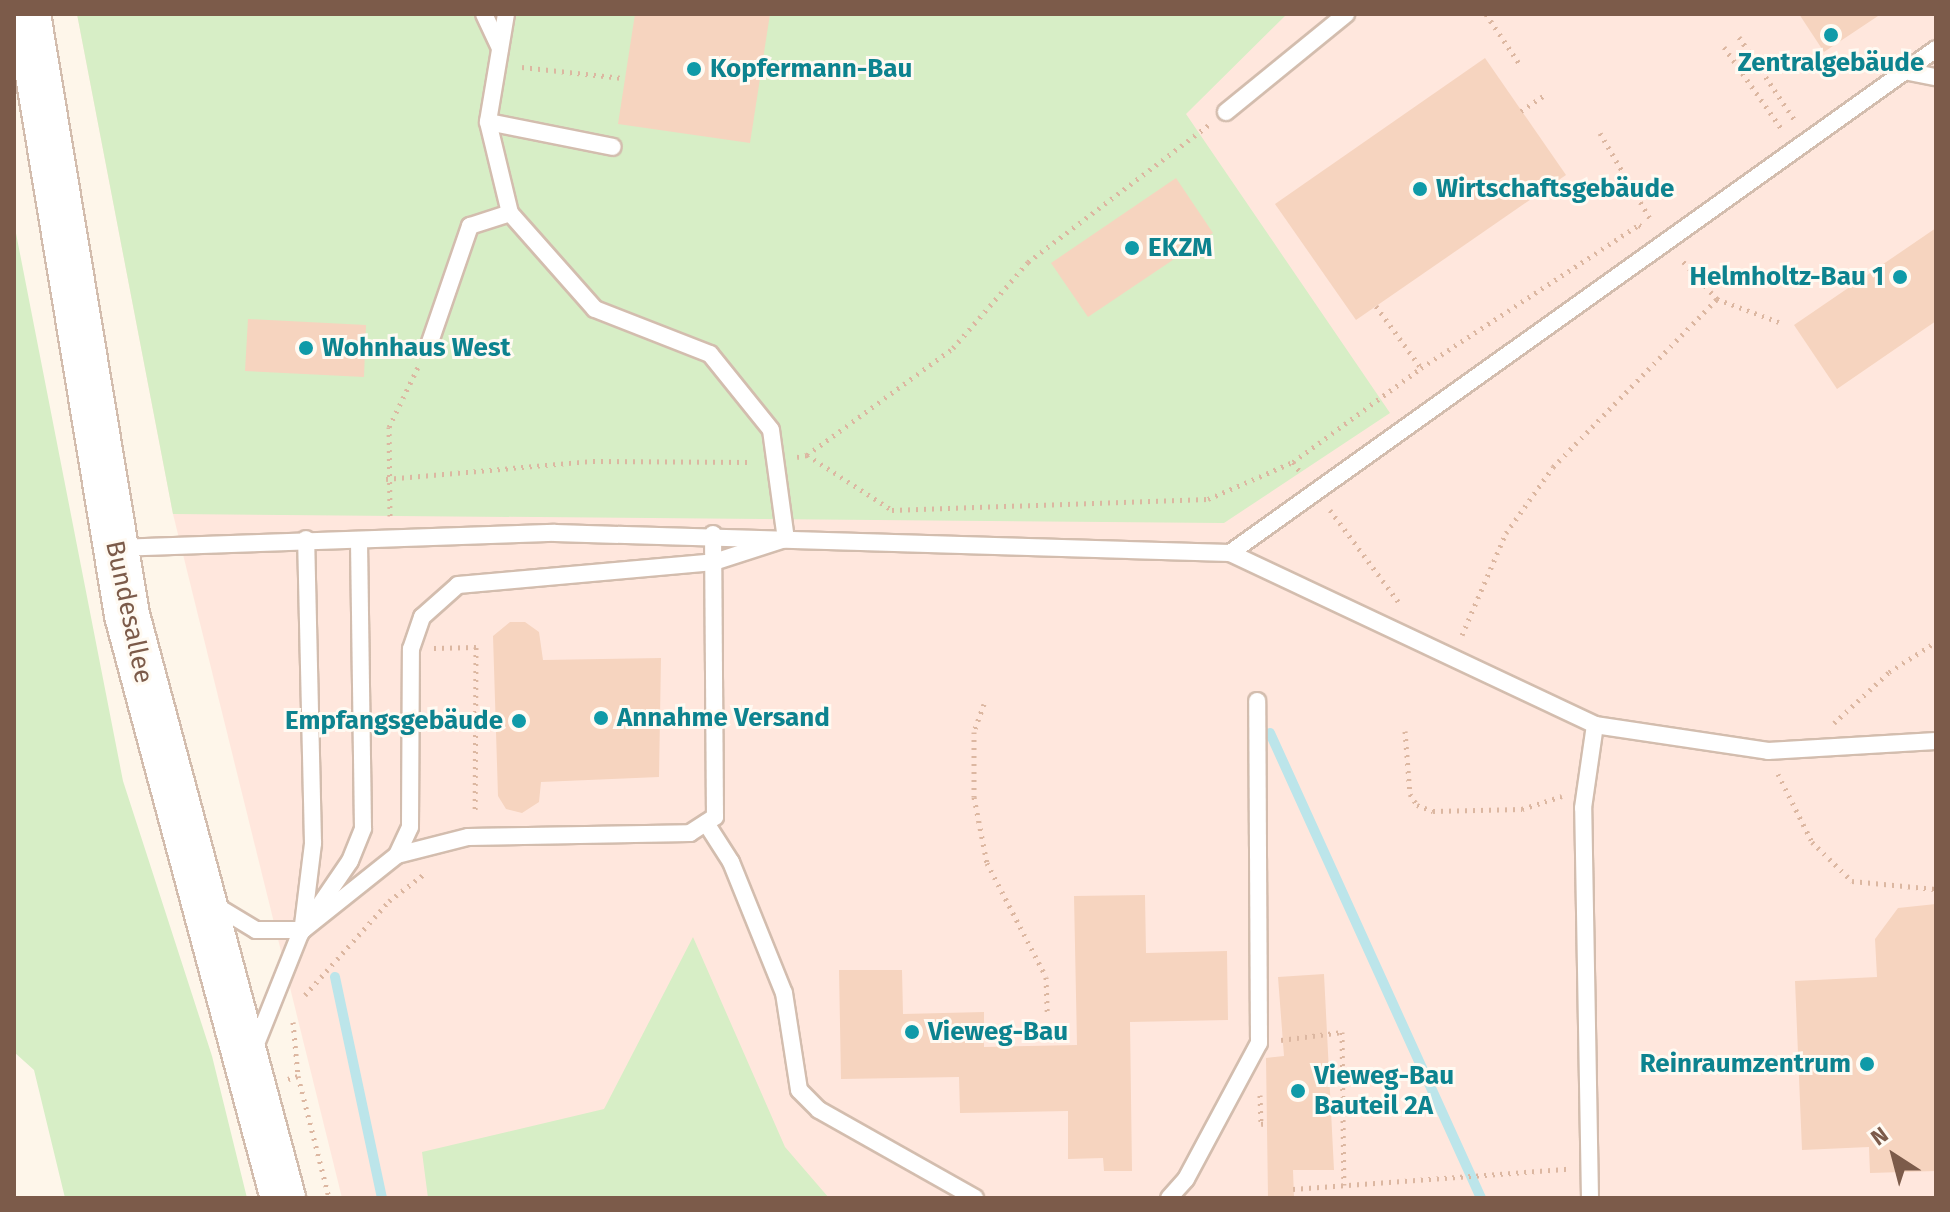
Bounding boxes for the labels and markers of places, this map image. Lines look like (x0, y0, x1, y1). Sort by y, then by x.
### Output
marker: Zentralgebäude (1822, 26, 1840, 44)
place label: Zentralgebäude (1738, 47, 1924, 79)
place label: Kopfermann-Bau (710, 53, 912, 85)
marker: Kopfermann-Bau (685, 60, 703, 78)
place label: Wirtschaftsgebäude (1436, 173, 1674, 205)
marker: Wirtschaftsgebäude (1411, 180, 1429, 198)
place label: EKZM (1148, 232, 1212, 264)
marker: EKZM (1123, 239, 1141, 257)
place label: Helmholtz-Bau 1 (1690, 261, 1884, 293)
marker: Helmholtz-Bau 1 (1891, 268, 1909, 286)
place label: Wohnhaus West (322, 332, 510, 364)
marker: Wohnhaus West (297, 339, 315, 357)
place label: Annahme Versand (617, 702, 830, 734)
place label: Empfangsgebäude (285, 705, 503, 737)
marker: Annahme Versand (592, 709, 610, 727)
marker: Empfangsgebäude (510, 712, 528, 730)
place label: Vieweg-Bau (928, 1016, 1068, 1048)
marker: Vieweg-Bau (903, 1023, 921, 1041)
place label: Reinraumzentrum (1640, 1048, 1851, 1080)
marker: Reinraumzentrum (1858, 1055, 1876, 1073)
place label: Vieweg-Bau Bauteil 2A (1314, 1060, 1454, 1122)
marker: Vieweg-Bau Bauteil 2A (1289, 1082, 1307, 1100)

